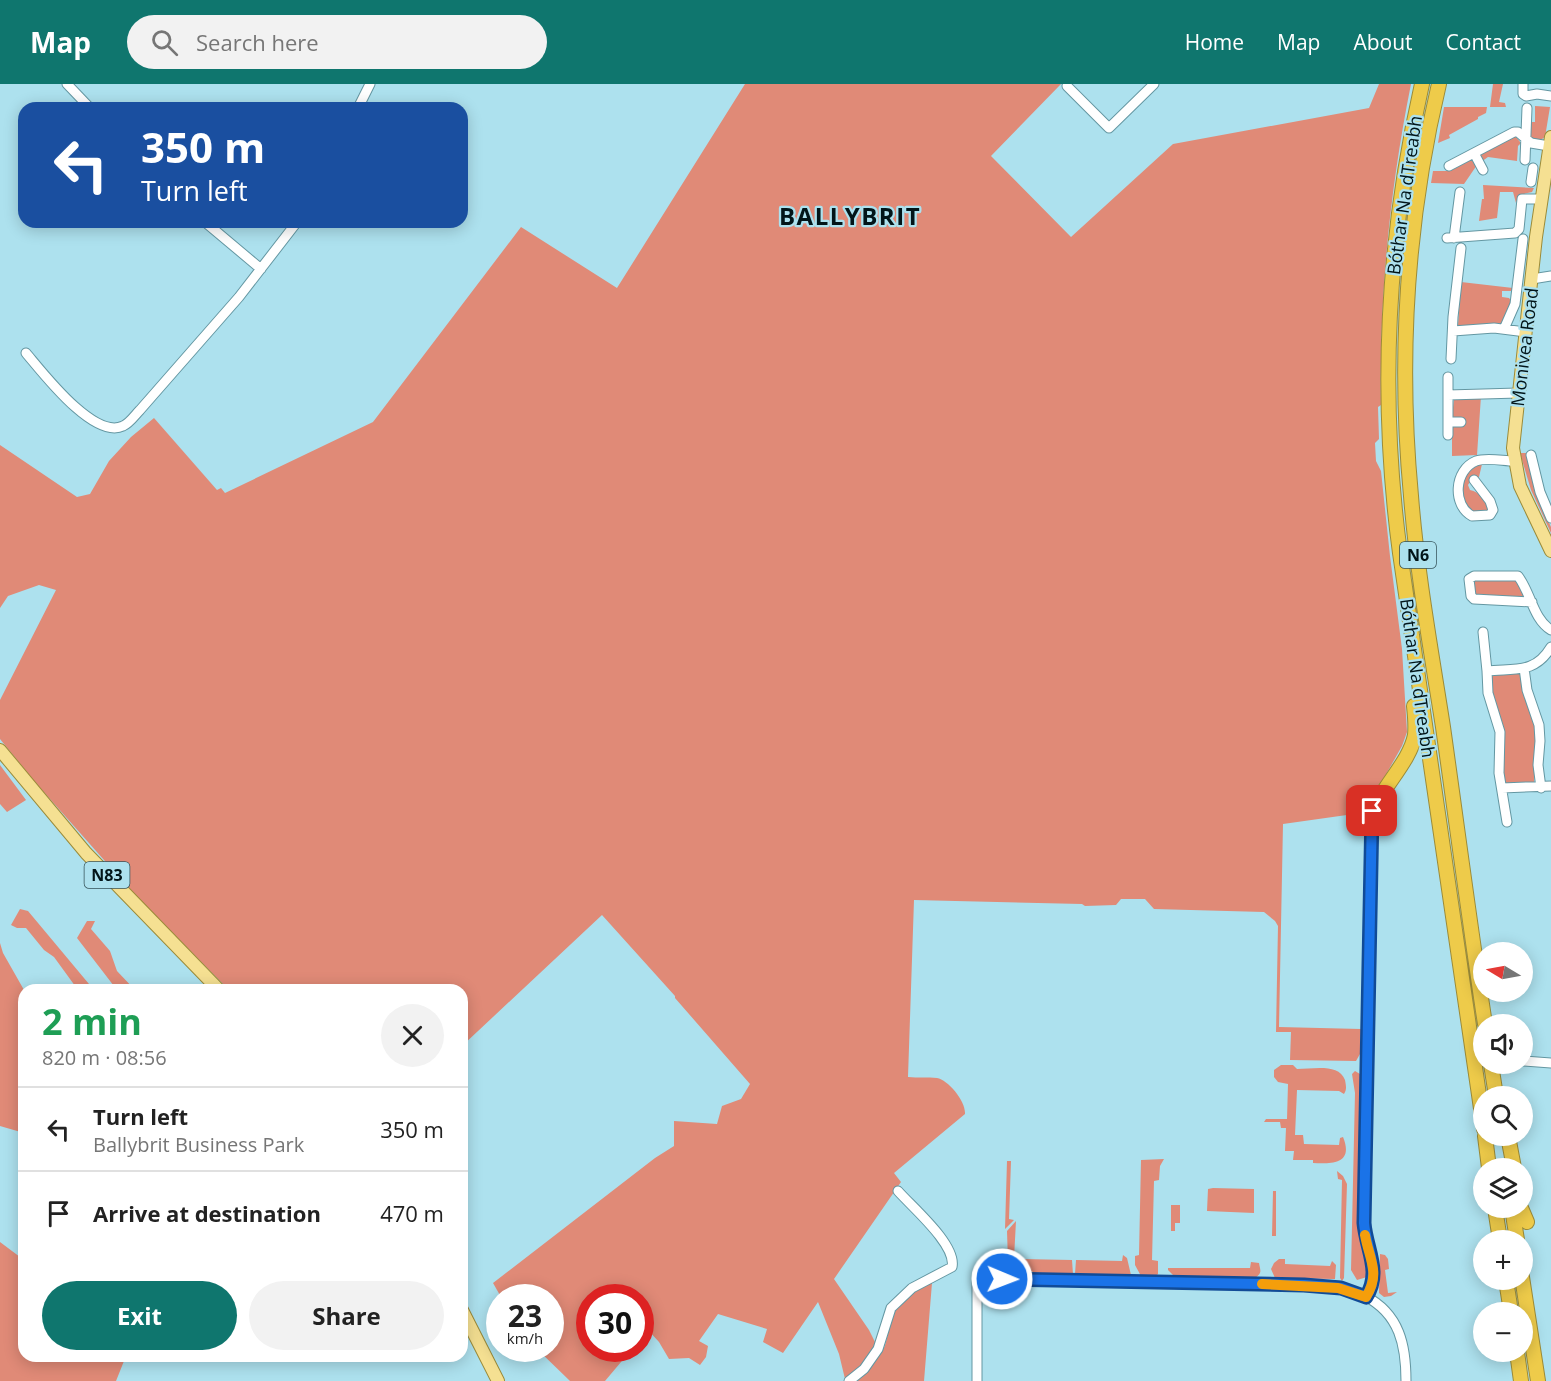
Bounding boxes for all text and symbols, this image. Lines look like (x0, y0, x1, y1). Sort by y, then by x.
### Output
search box (127, 15, 547, 69)
text: Map (30, 23, 91, 61)
icon: search (148, 26, 181, 59)
text: Search here (196, 27, 319, 57)
text: Home (1185, 28, 1244, 56)
text: Map (1277, 28, 1320, 56)
text: About (1353, 28, 1413, 56)
text: Contact (1446, 28, 1521, 56)
street label: Bóthar Na dTreabh (1381, 114, 1427, 276)
text: 350 m (141, 118, 265, 175)
icon: left (42, 126, 120, 204)
text: Turn left (141, 172, 248, 209)
district label: BALLYBRIT (779, 199, 921, 232)
street label: Monivea Road (1505, 286, 1543, 408)
road number: N6 (1400, 542, 1436, 568)
street label: Bóthar Na dTreabh (1395, 597, 1441, 759)
pin (1346, 785, 1397, 836)
icon: arrive (1355, 794, 1388, 827)
road number: N83 (84, 862, 130, 888)
north arrow (1473, 942, 1533, 1002)
map controls (1473, 942, 1533, 1362)
text: 2 min (42, 997, 142, 1046)
button: close (381, 1004, 444, 1067)
button: sound (1473, 1014, 1533, 1074)
text: 820 m · 08:56 (42, 1044, 167, 1071)
button: search (1473, 1086, 1533, 1146)
text: Turn left (93, 1101, 188, 1131)
icon: left (42, 1113, 75, 1146)
text: 350 m (380, 1114, 444, 1144)
text: Ballybrit Business Park (93, 1131, 304, 1158)
button: layers (1473, 1158, 1533, 1218)
icon: arrive (42, 1197, 75, 1230)
text: Arrive at destination (93, 1198, 321, 1228)
text: 470 m (380, 1198, 444, 1228)
button: + (1473, 1230, 1533, 1290)
position arrow (970, 1247, 1034, 1311)
button: Exit (42, 1281, 237, 1350)
button: Share (249, 1281, 444, 1350)
speed limit sign: 30 (576, 1284, 654, 1362)
text: 23 (508, 1295, 542, 1336)
button: − (1473, 1302, 1533, 1362)
text: km/h (507, 1328, 543, 1348)

